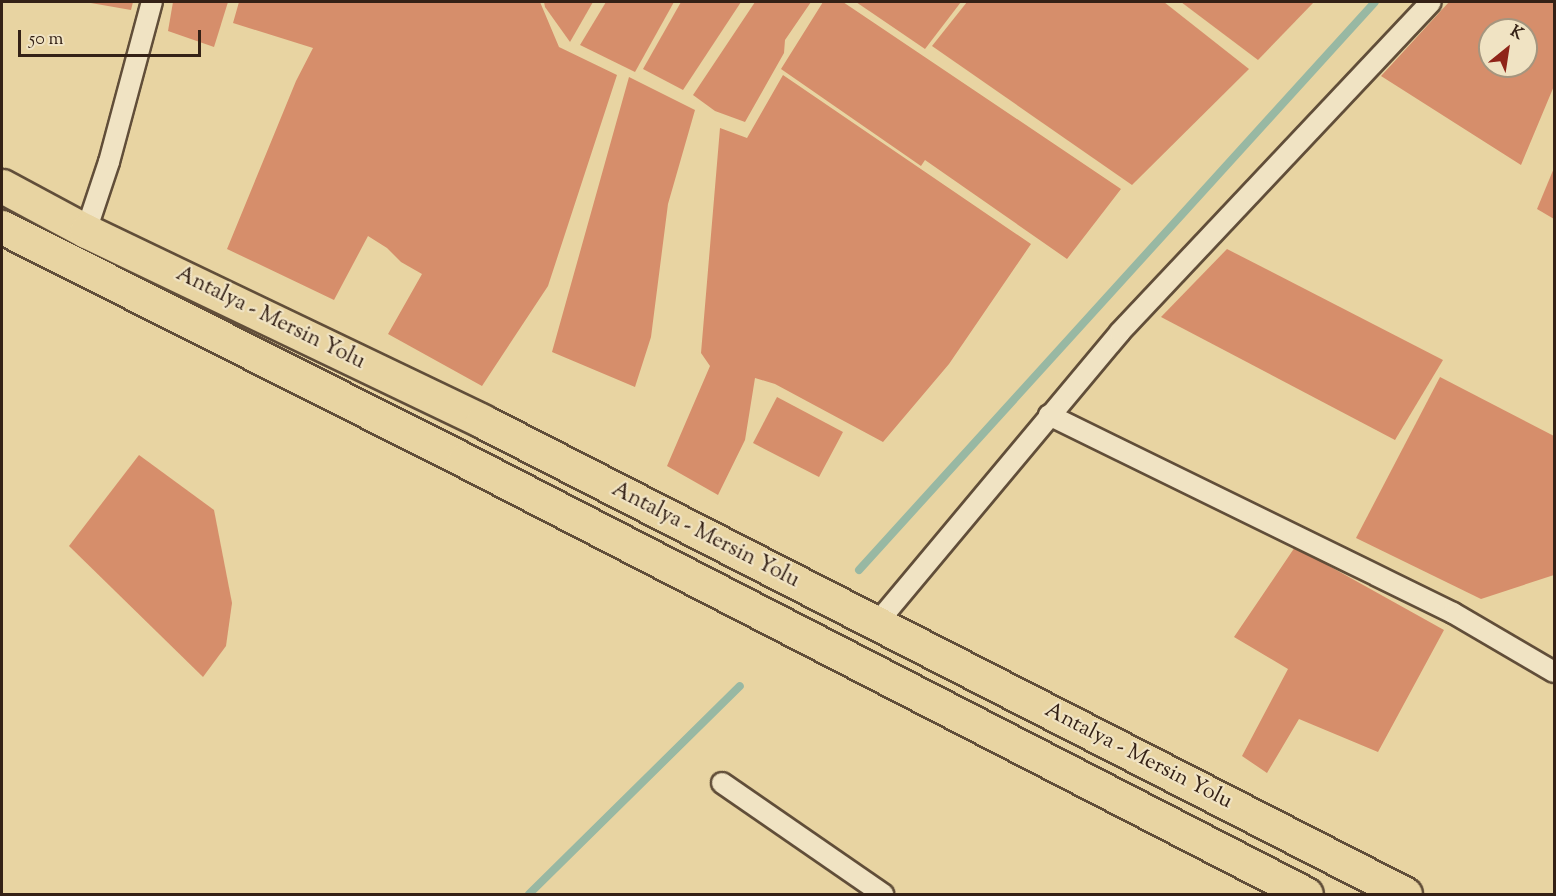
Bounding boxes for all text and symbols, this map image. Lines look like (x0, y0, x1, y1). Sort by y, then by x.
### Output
scale bar (21, 18, 204, 56)
north arrow (1478, 18, 1538, 78)
text: K (1505, 21, 1527, 47)
text: 50 m (29, 27, 63, 53)
street label: Antalya - Mersin Yolu (171, 262, 369, 376)
street label: Antalya - Mersin Yolu (607, 477, 803, 595)
street label: Antalya - Mersin Yolu (1040, 698, 1236, 816)

